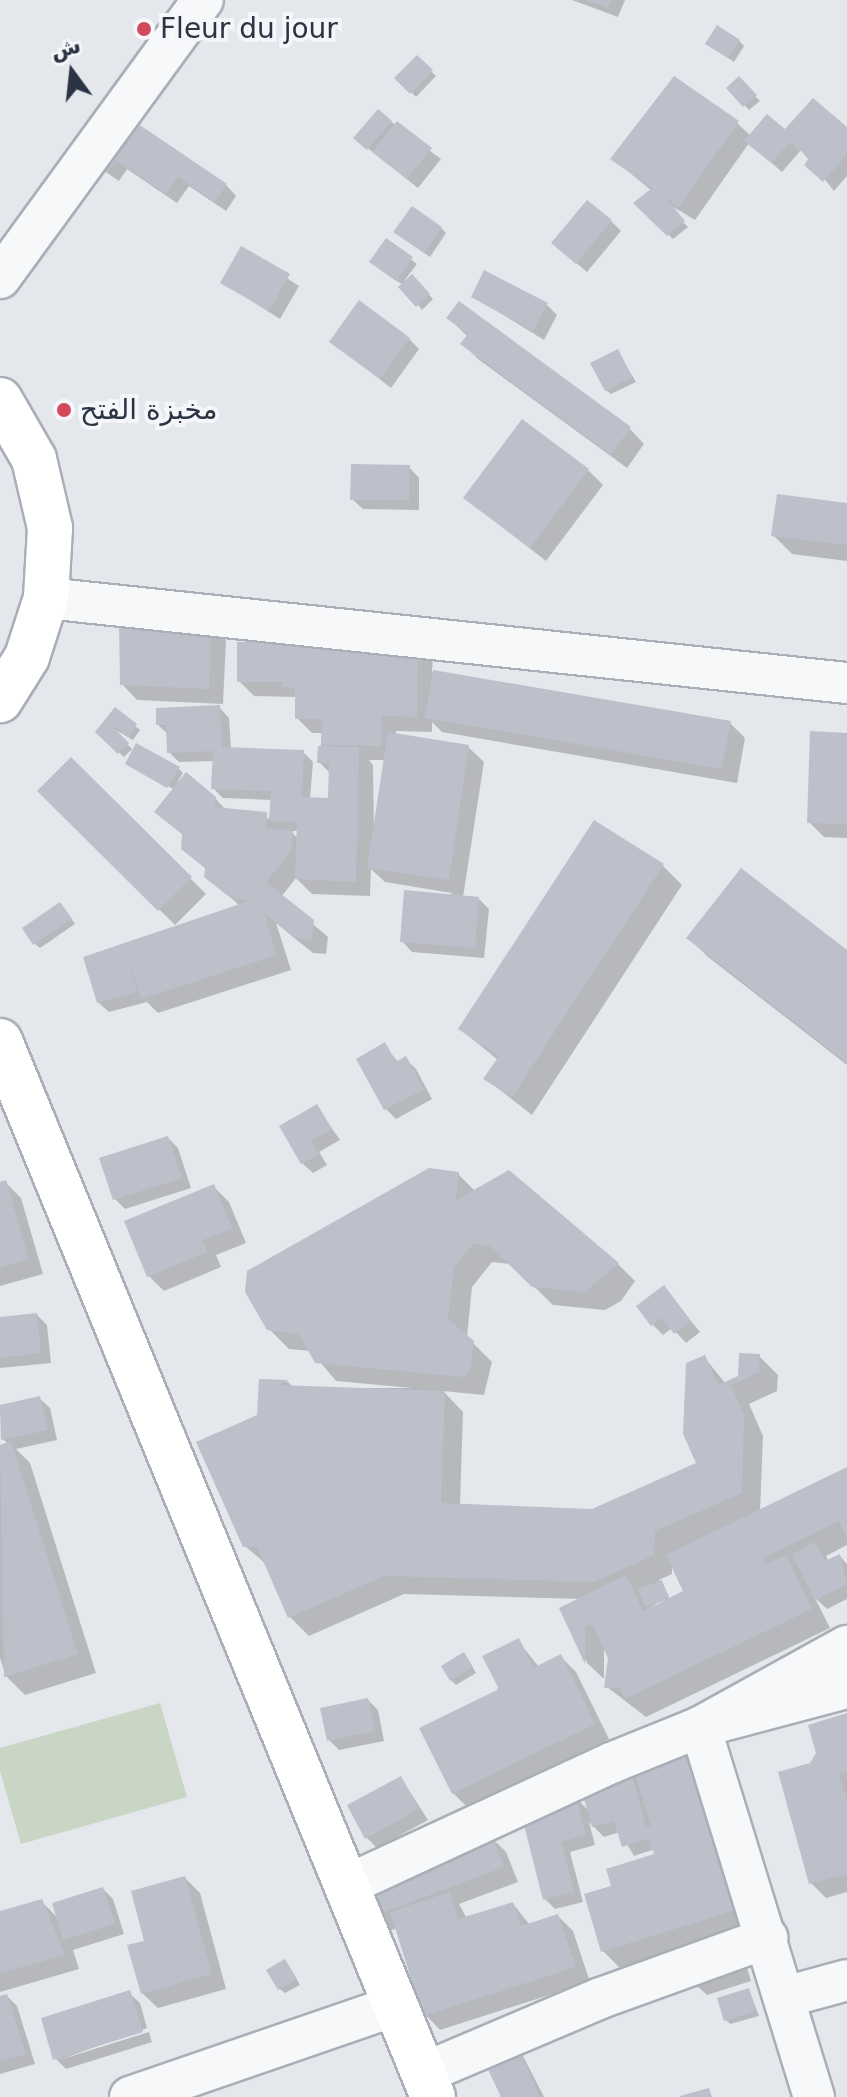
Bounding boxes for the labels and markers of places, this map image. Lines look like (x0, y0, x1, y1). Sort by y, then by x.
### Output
place label: Fleur du jour (160, 12, 338, 46)
marker: Fleur du jour (135, 20, 153, 38)
place label: مخبزة الفتح (80, 393, 218, 427)
marker: مخبزة الفتح (55, 401, 73, 419)

